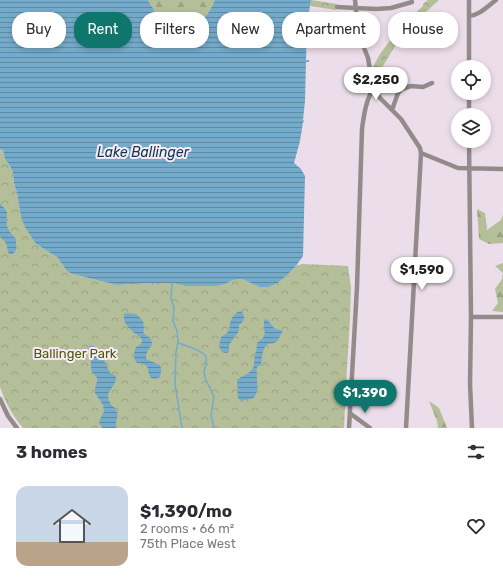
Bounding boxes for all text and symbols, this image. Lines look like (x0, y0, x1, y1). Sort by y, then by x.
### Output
chip: Buy (12, 12, 66, 48)
chip: Rent (74, 12, 132, 48)
chip: Filters (140, 12, 209, 48)
chip: New (217, 12, 274, 48)
chip: Apartment (282, 12, 380, 48)
chip: House (388, 12, 458, 48)
map controls (451, 60, 491, 148)
button: locate (451, 60, 491, 100)
pin: $2,250 (343, 67, 409, 101)
text: $2,250 (353, 72, 399, 87)
button: layers (451, 108, 491, 148)
water label: Lake Ballinger (97, 144, 190, 161)
pin: $1,590 (389, 257, 455, 291)
text: $1,590 (400, 262, 444, 277)
park label: Ballinger Park (33, 346, 117, 362)
pin: $1,390 (332, 380, 398, 414)
text: $1,390 (343, 385, 387, 400)
icon: filters (465, 441, 487, 463)
text: 3 homes (16, 442, 87, 462)
text: $1,390/mo (140, 501, 232, 521)
icon: home (48, 502, 96, 550)
icon: heart (465, 515, 487, 537)
text: 2 rooms · 66 m² (140, 521, 234, 536)
text: 75th Place West (140, 536, 236, 551)

